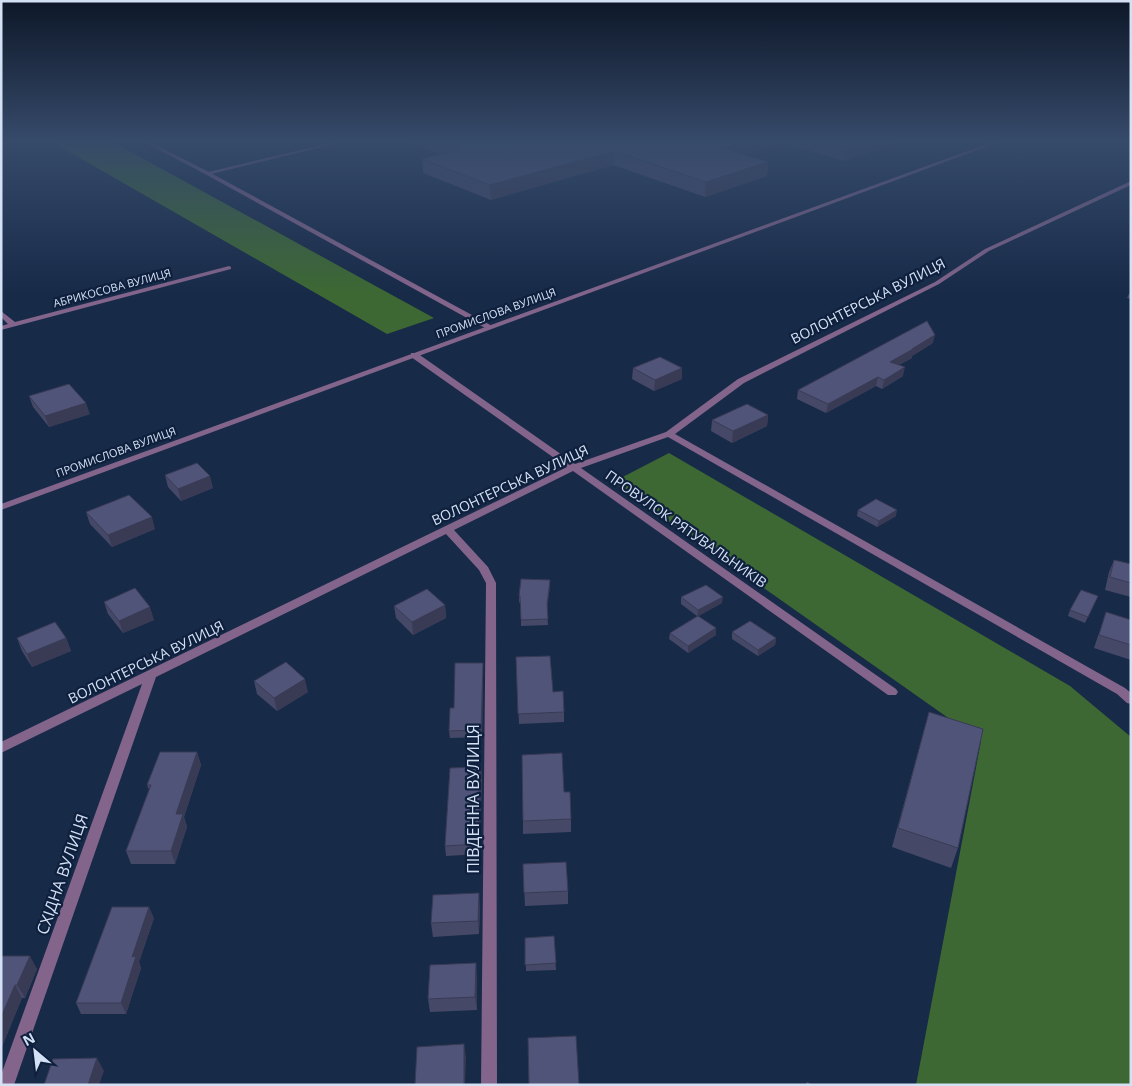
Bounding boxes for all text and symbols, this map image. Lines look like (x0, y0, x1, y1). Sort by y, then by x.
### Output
street label: ВОЛОНТЕРСЬКА ВУЛИЦЯ (787, 253, 948, 348)
street label: АБРИКОСОВА ВУЛИЦЯ (51, 265, 172, 310)
street label: ПРОМИСЛОВА ВУЛИЦЯ (434, 284, 558, 341)
street label: ПРОМИСЛОВА ВУЛИЦЯ (54, 423, 178, 480)
street label: ВОЛОНТЕРСЬКА ВУЛИЦЯ (428, 440, 591, 529)
street label: ПРОВУЛОК РЯТУВАЛЬНИКІВ (602, 466, 771, 592)
street label: ВОЛОНТЕРСЬКА ВУЛИЦЯ (65, 616, 227, 708)
street label: ПІВДЕННА ВУЛИЦЯ (462, 724, 484, 874)
street label: СХІДНА ВУЛИЦЯ (31, 811, 93, 937)
north arrow (10, 1026, 60, 1076)
text: N (19, 1028, 38, 1050)

